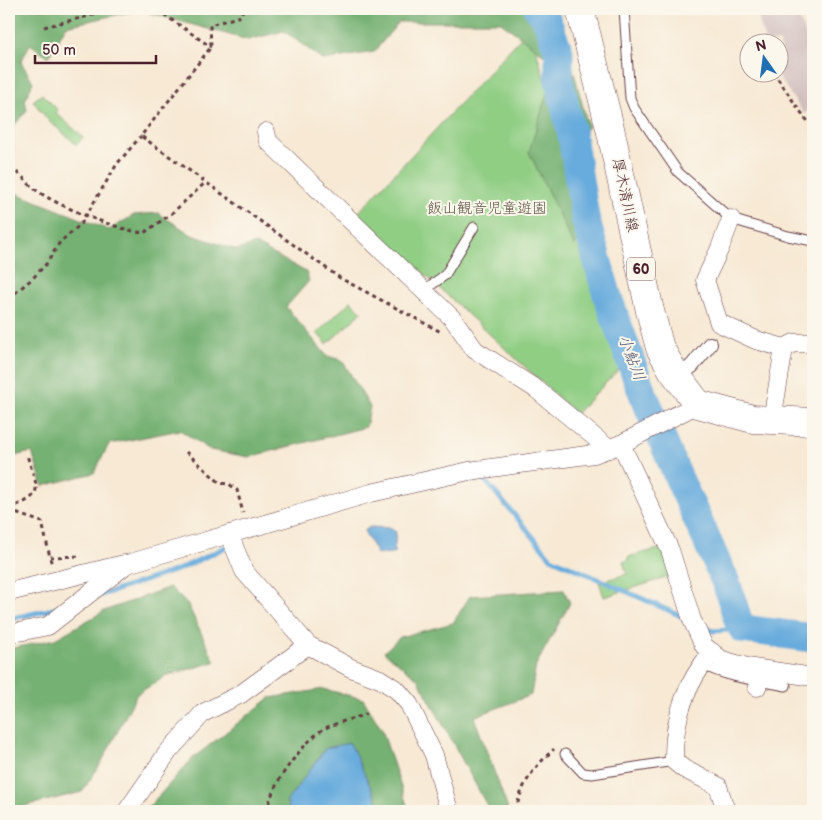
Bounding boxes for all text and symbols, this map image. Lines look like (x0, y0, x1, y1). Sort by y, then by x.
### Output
scale bar (35, 32, 156, 64)
north arrow (740, 32, 790, 82)
text: N (754, 36, 768, 55)
text: 50 m (42, 41, 76, 60)
street label: 厚木清川線 (608, 156, 642, 234)
park label: 飯山観音児童遊園 (427, 199, 547, 218)
road number: 60 (627, 258, 655, 280)
water label: 小鮎川 (614, 332, 648, 384)

